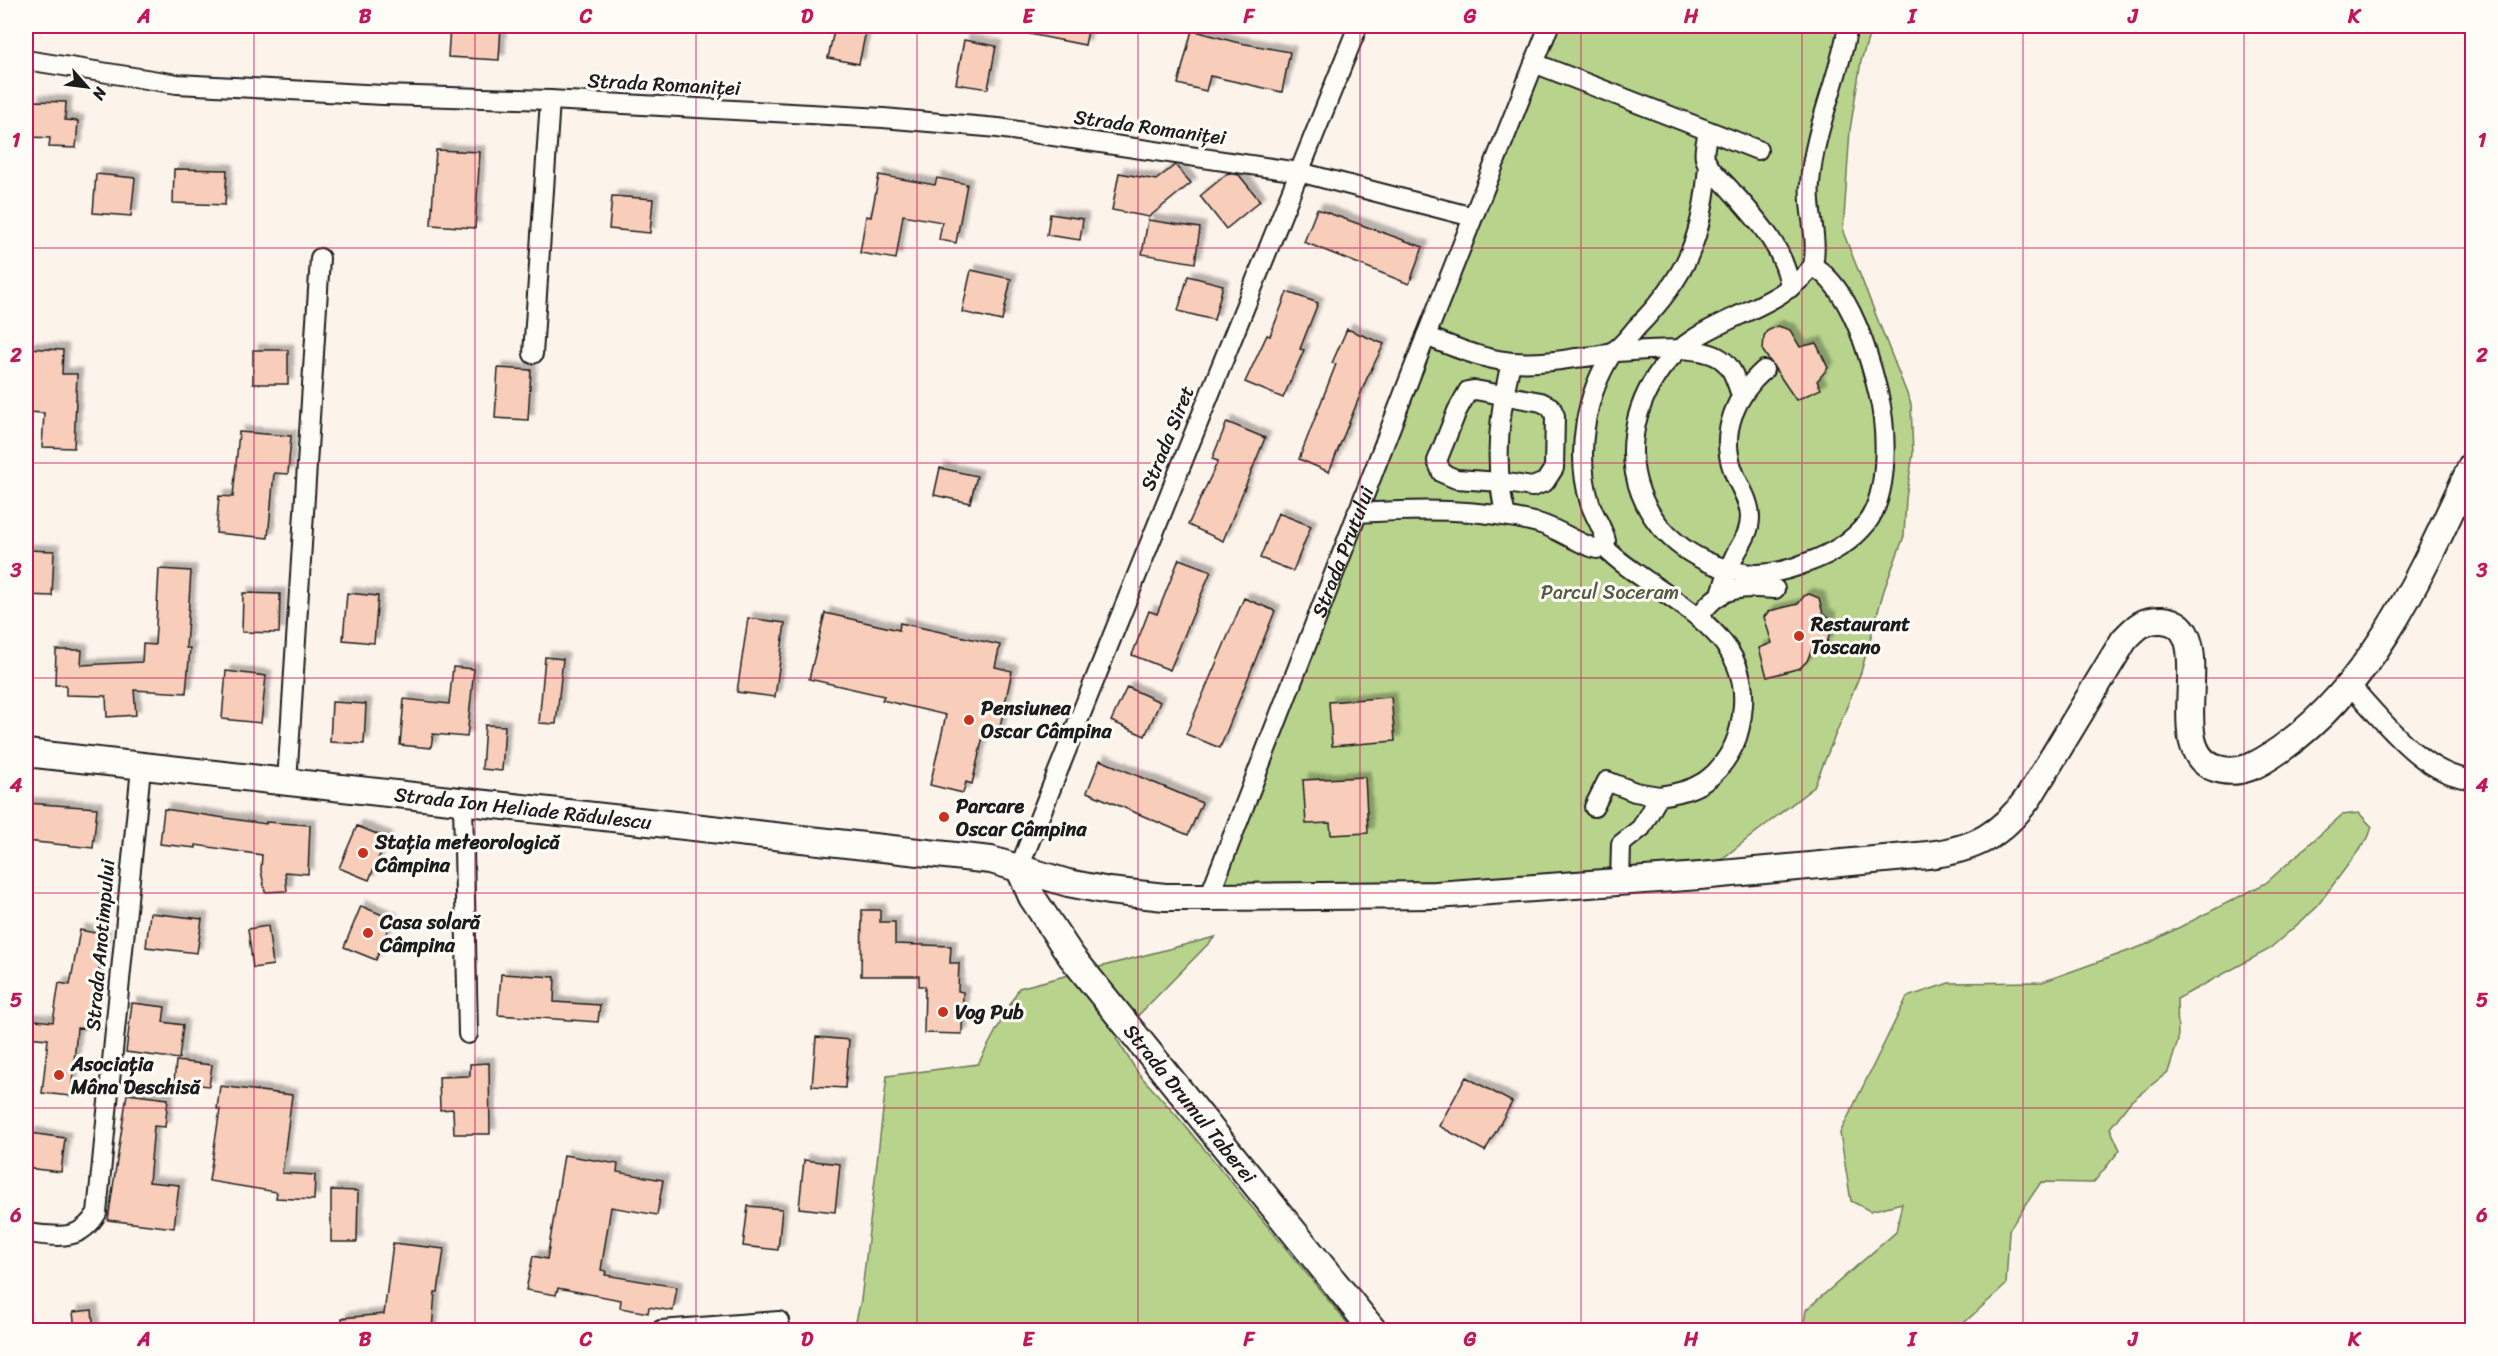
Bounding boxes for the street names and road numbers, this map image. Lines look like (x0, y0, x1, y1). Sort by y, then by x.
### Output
street label: Strada Romaniței (587, 63, 743, 106)
street label: Strada Romaniței (1072, 100, 1230, 156)
street label: Strada Siret (1131, 380, 1205, 496)
street label: Strada Prutului (1302, 481, 1384, 623)
street label: Strada Ion Heliade Rădulescu (392, 777, 654, 840)
street label: Strada Anotimpului (76, 856, 126, 1032)
street label: Strada Drumul Taberei (1114, 1016, 1266, 1193)

